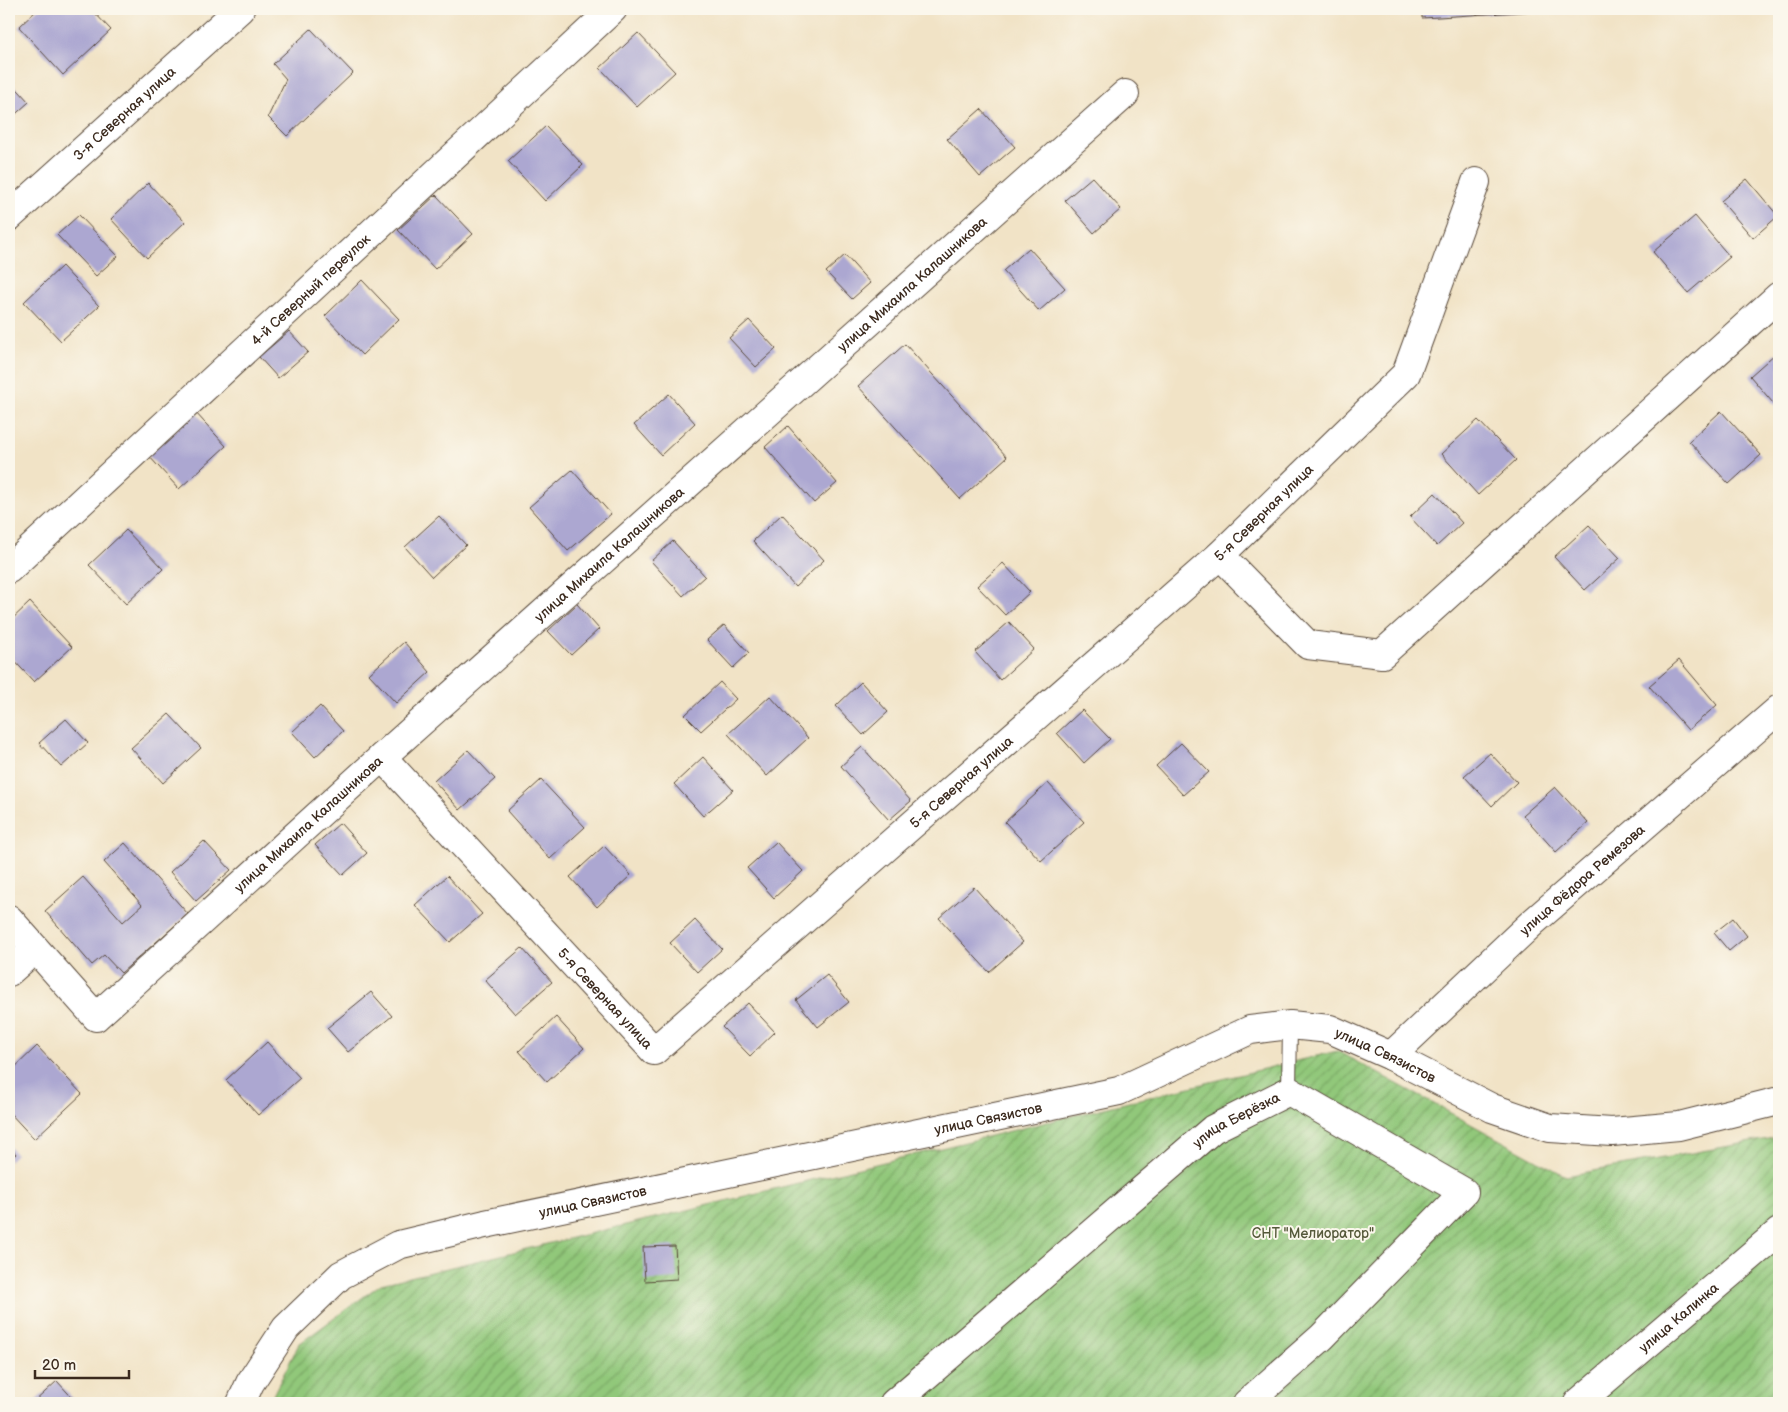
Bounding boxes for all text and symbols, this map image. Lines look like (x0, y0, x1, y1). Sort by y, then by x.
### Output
street label: 3-я Северная улица (69, 62, 180, 164)
street label: улица Михаила Калашникова (834, 212, 991, 355)
street label: 4-й Северный переулок (247, 230, 374, 349)
street label: 5-я Северная улица (1211, 460, 1317, 565)
street label: улица Михаила Калашникова (531, 483, 688, 625)
street label: 5-я Северная улица (906, 732, 1017, 832)
street label: улица Михаила Калашникова (231, 752, 387, 896)
street label: улица Фёдора Ремезова (1516, 820, 1649, 939)
street label: 5-я Северная улица (554, 944, 657, 1053)
street label: улица Связистов (1333, 1024, 1439, 1086)
street label: улица Берёзка (1189, 1088, 1283, 1151)
street label: улица Связистов (933, 1099, 1044, 1138)
street label: улица Связистов (537, 1182, 649, 1221)
park label: СНТ "Мелиоратор" (1252, 1225, 1374, 1242)
street label: улица Калинка (1635, 1278, 1722, 1356)
scale bar (35, 1347, 129, 1379)
text: 20 m (42, 1356, 76, 1375)

